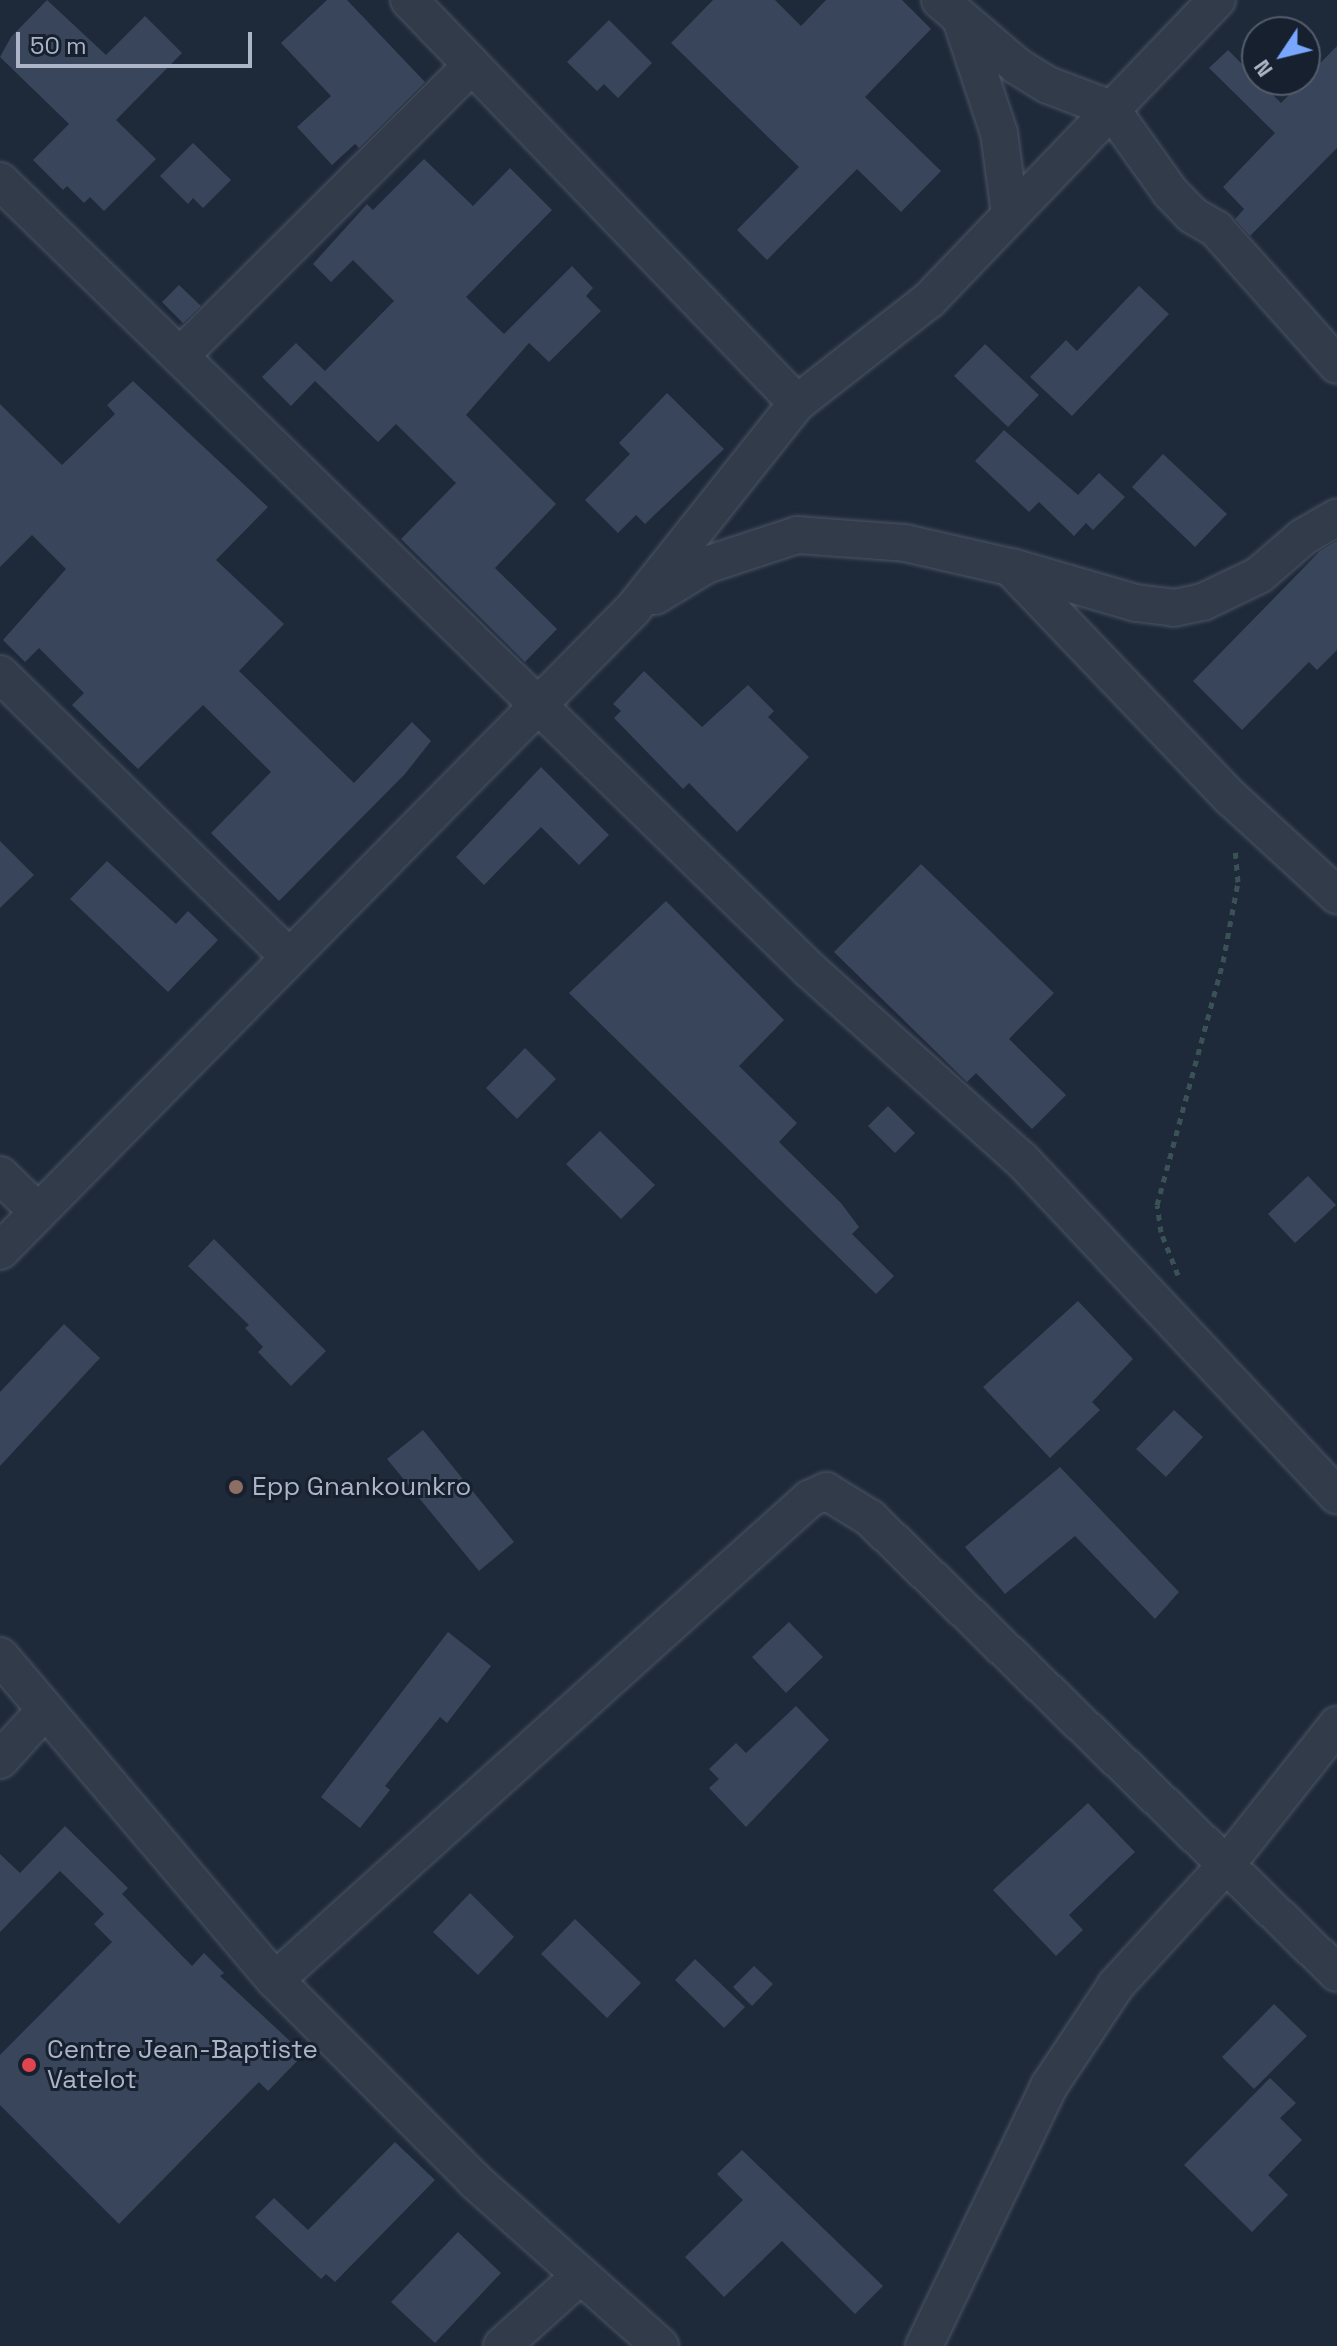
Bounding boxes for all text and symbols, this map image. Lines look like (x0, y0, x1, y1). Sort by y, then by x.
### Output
scale bar (20, 16, 256, 66)
north arrow (1241, 16, 1321, 96)
text: 50 m (30, 30, 87, 61)
text: N (1247, 55, 1279, 83)
place label: Epp Gnankounkro (252, 1471, 471, 1503)
marker: Epp Gnankounkro (227, 1478, 245, 1496)
place label: Centre Jean-Baptiste Vatelot (47, 2034, 318, 2096)
marker: Centre Jean-Baptiste Vatelot (18, 2054, 40, 2076)

